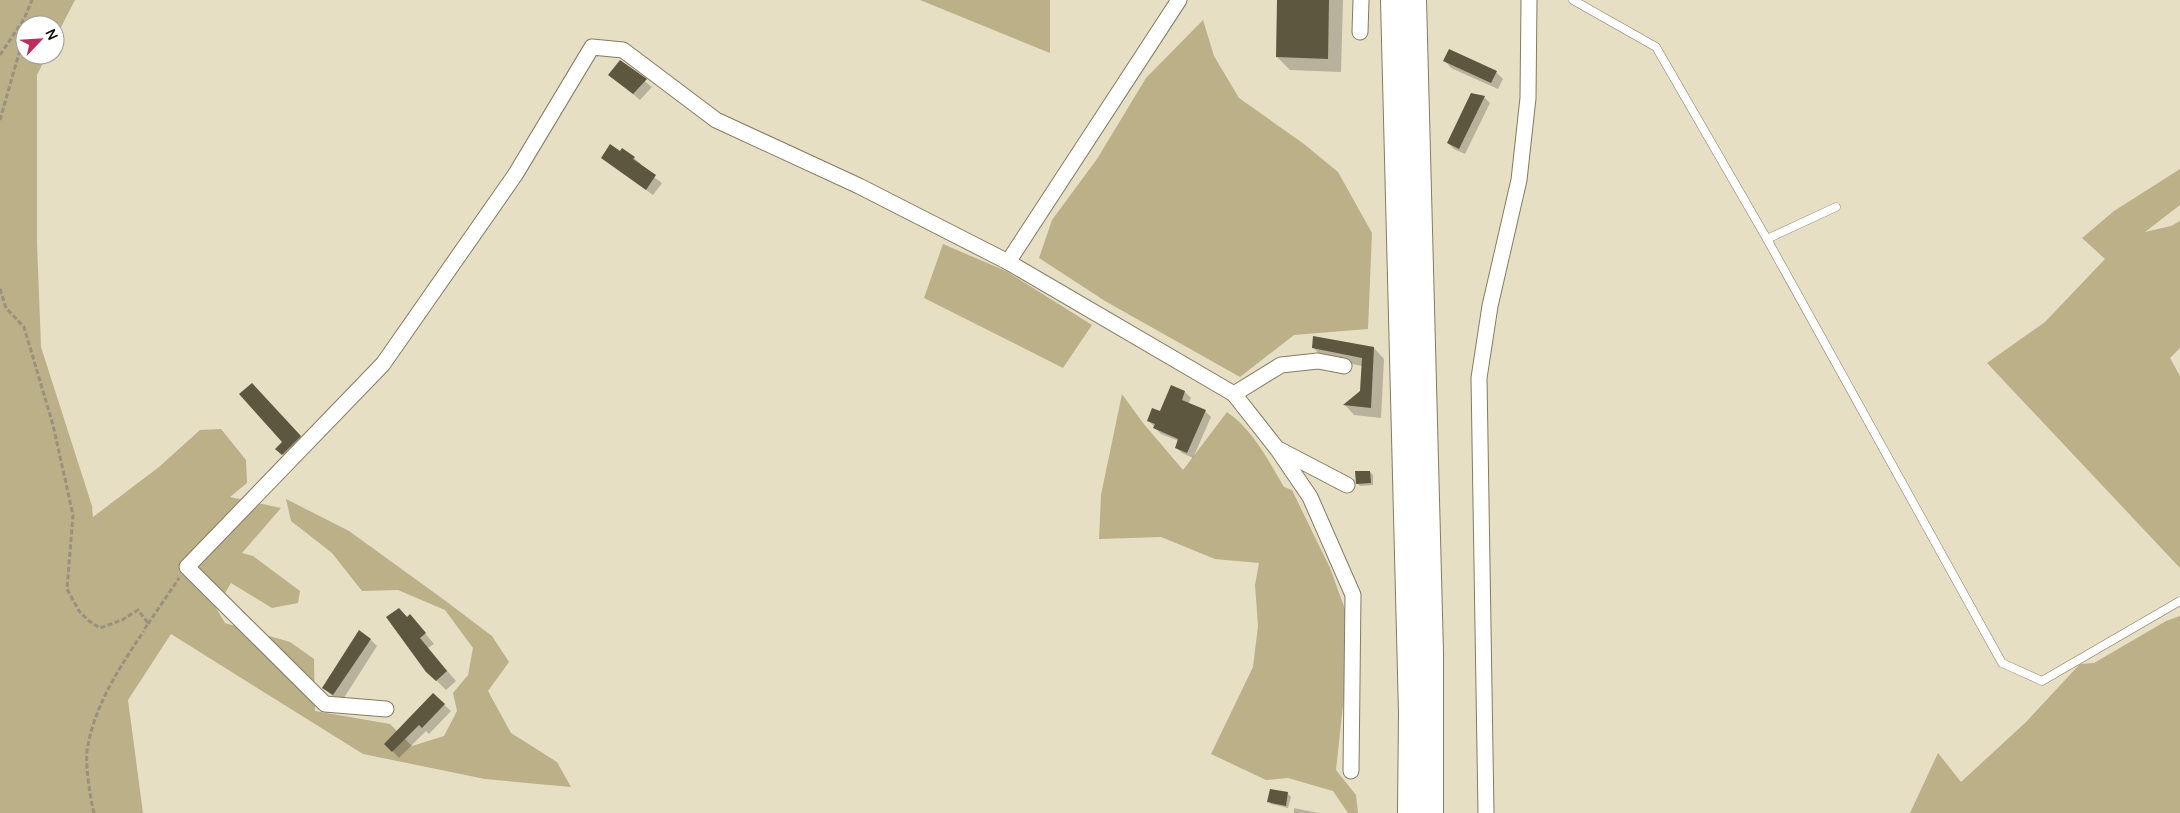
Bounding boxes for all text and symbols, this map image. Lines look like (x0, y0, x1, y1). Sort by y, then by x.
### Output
north arrow (15, 15, 65, 65)
text: N (41, 26, 63, 43)

